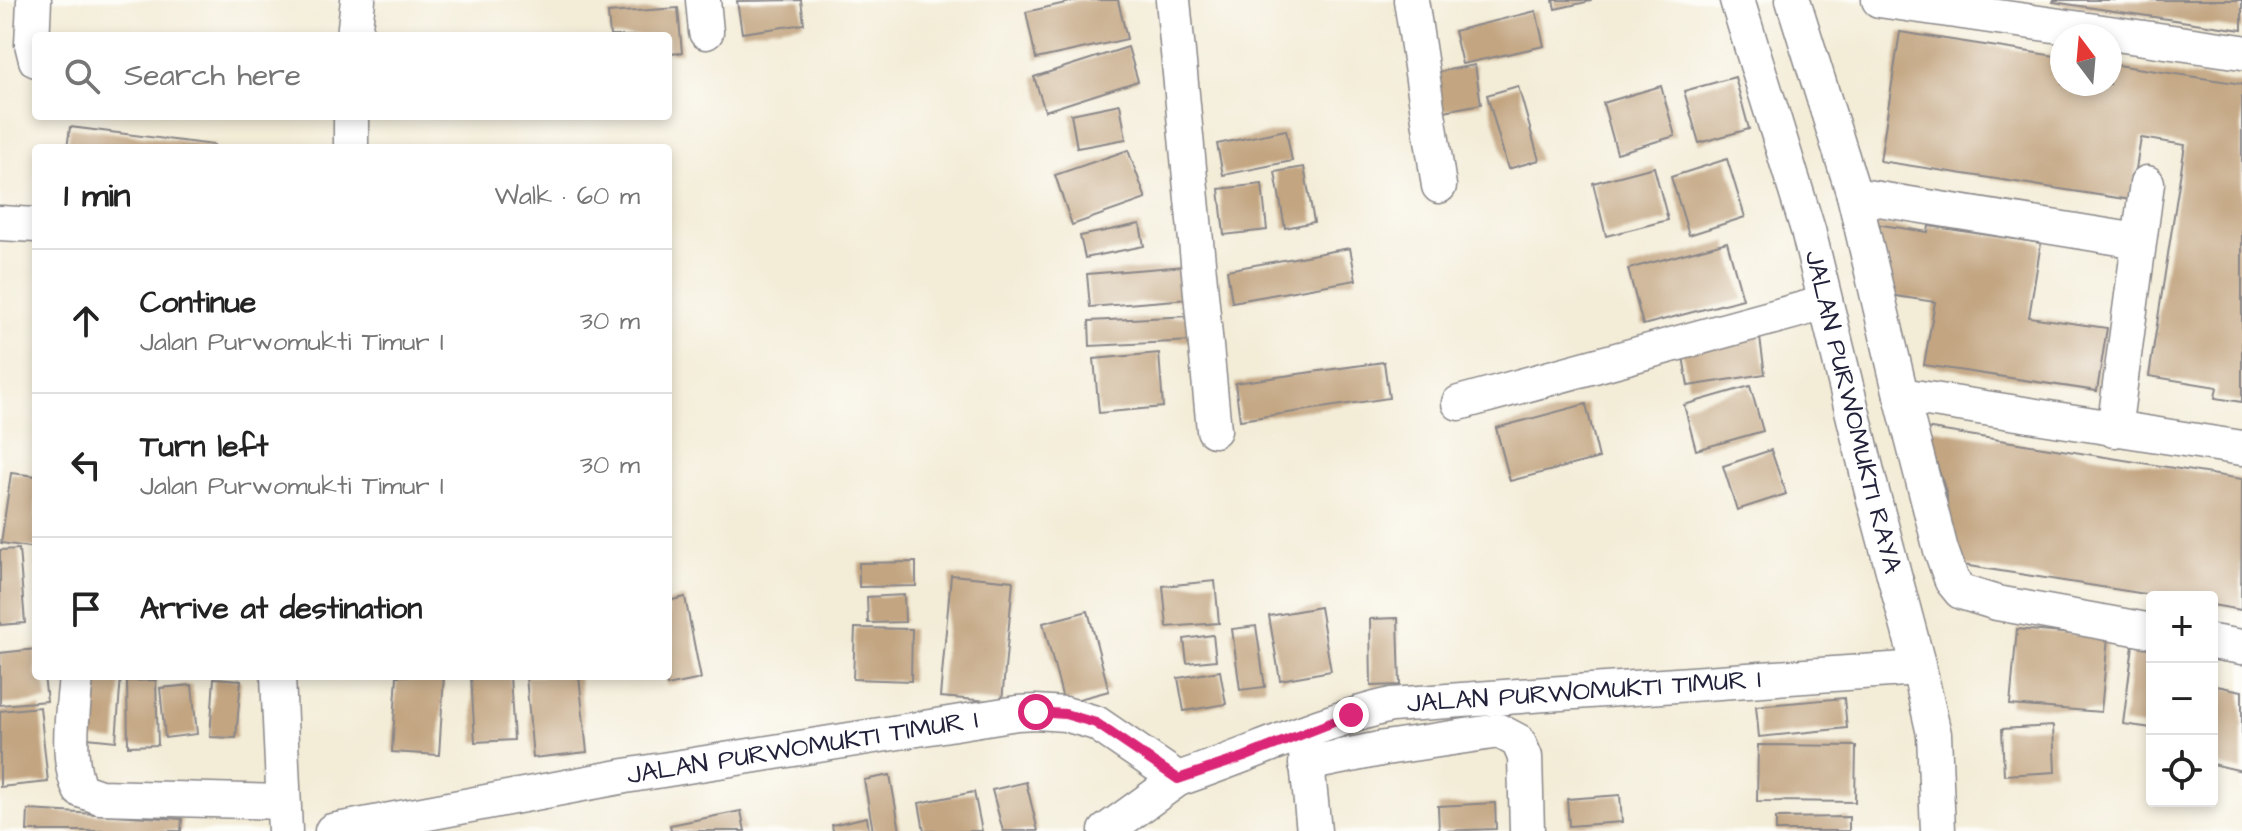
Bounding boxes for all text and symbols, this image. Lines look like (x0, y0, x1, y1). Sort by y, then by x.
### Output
north arrow (2050, 24, 2122, 96)
search box (32, 32, 672, 120)
icon: search (60, 54, 104, 98)
text: Search here (124, 55, 301, 97)
text: 1 min (64, 172, 131, 220)
text: Walk · 60 m (494, 178, 640, 214)
street label: JALAN PURWOMUKTI RAYA (1796, 247, 1911, 578)
text: Continue (140, 282, 256, 324)
icon: ahead (64, 299, 108, 343)
text: 30 m (580, 303, 640, 339)
text: Jalan Purwomukti Timur I (140, 324, 444, 360)
text: Turn left (140, 426, 268, 468)
icon: left (64, 443, 108, 487)
text: 30 m (580, 447, 640, 483)
text: Jalan Purwomukti Timur I (140, 468, 444, 504)
icon: arrive (64, 587, 108, 631)
text: Arrive at destination (140, 588, 422, 630)
map controls (2146, 591, 2218, 807)
button: + (2146, 591, 2218, 663)
street label: JALAN PURWOMUKTI TIMUR I (1406, 661, 1762, 722)
button: − (2146, 663, 2218, 735)
route start (1018, 694, 1054, 730)
route end (1333, 697, 1369, 733)
street label: JALAN PURWOMUKTI TIMUR I (624, 702, 981, 793)
button: locate (2146, 735, 2218, 807)

